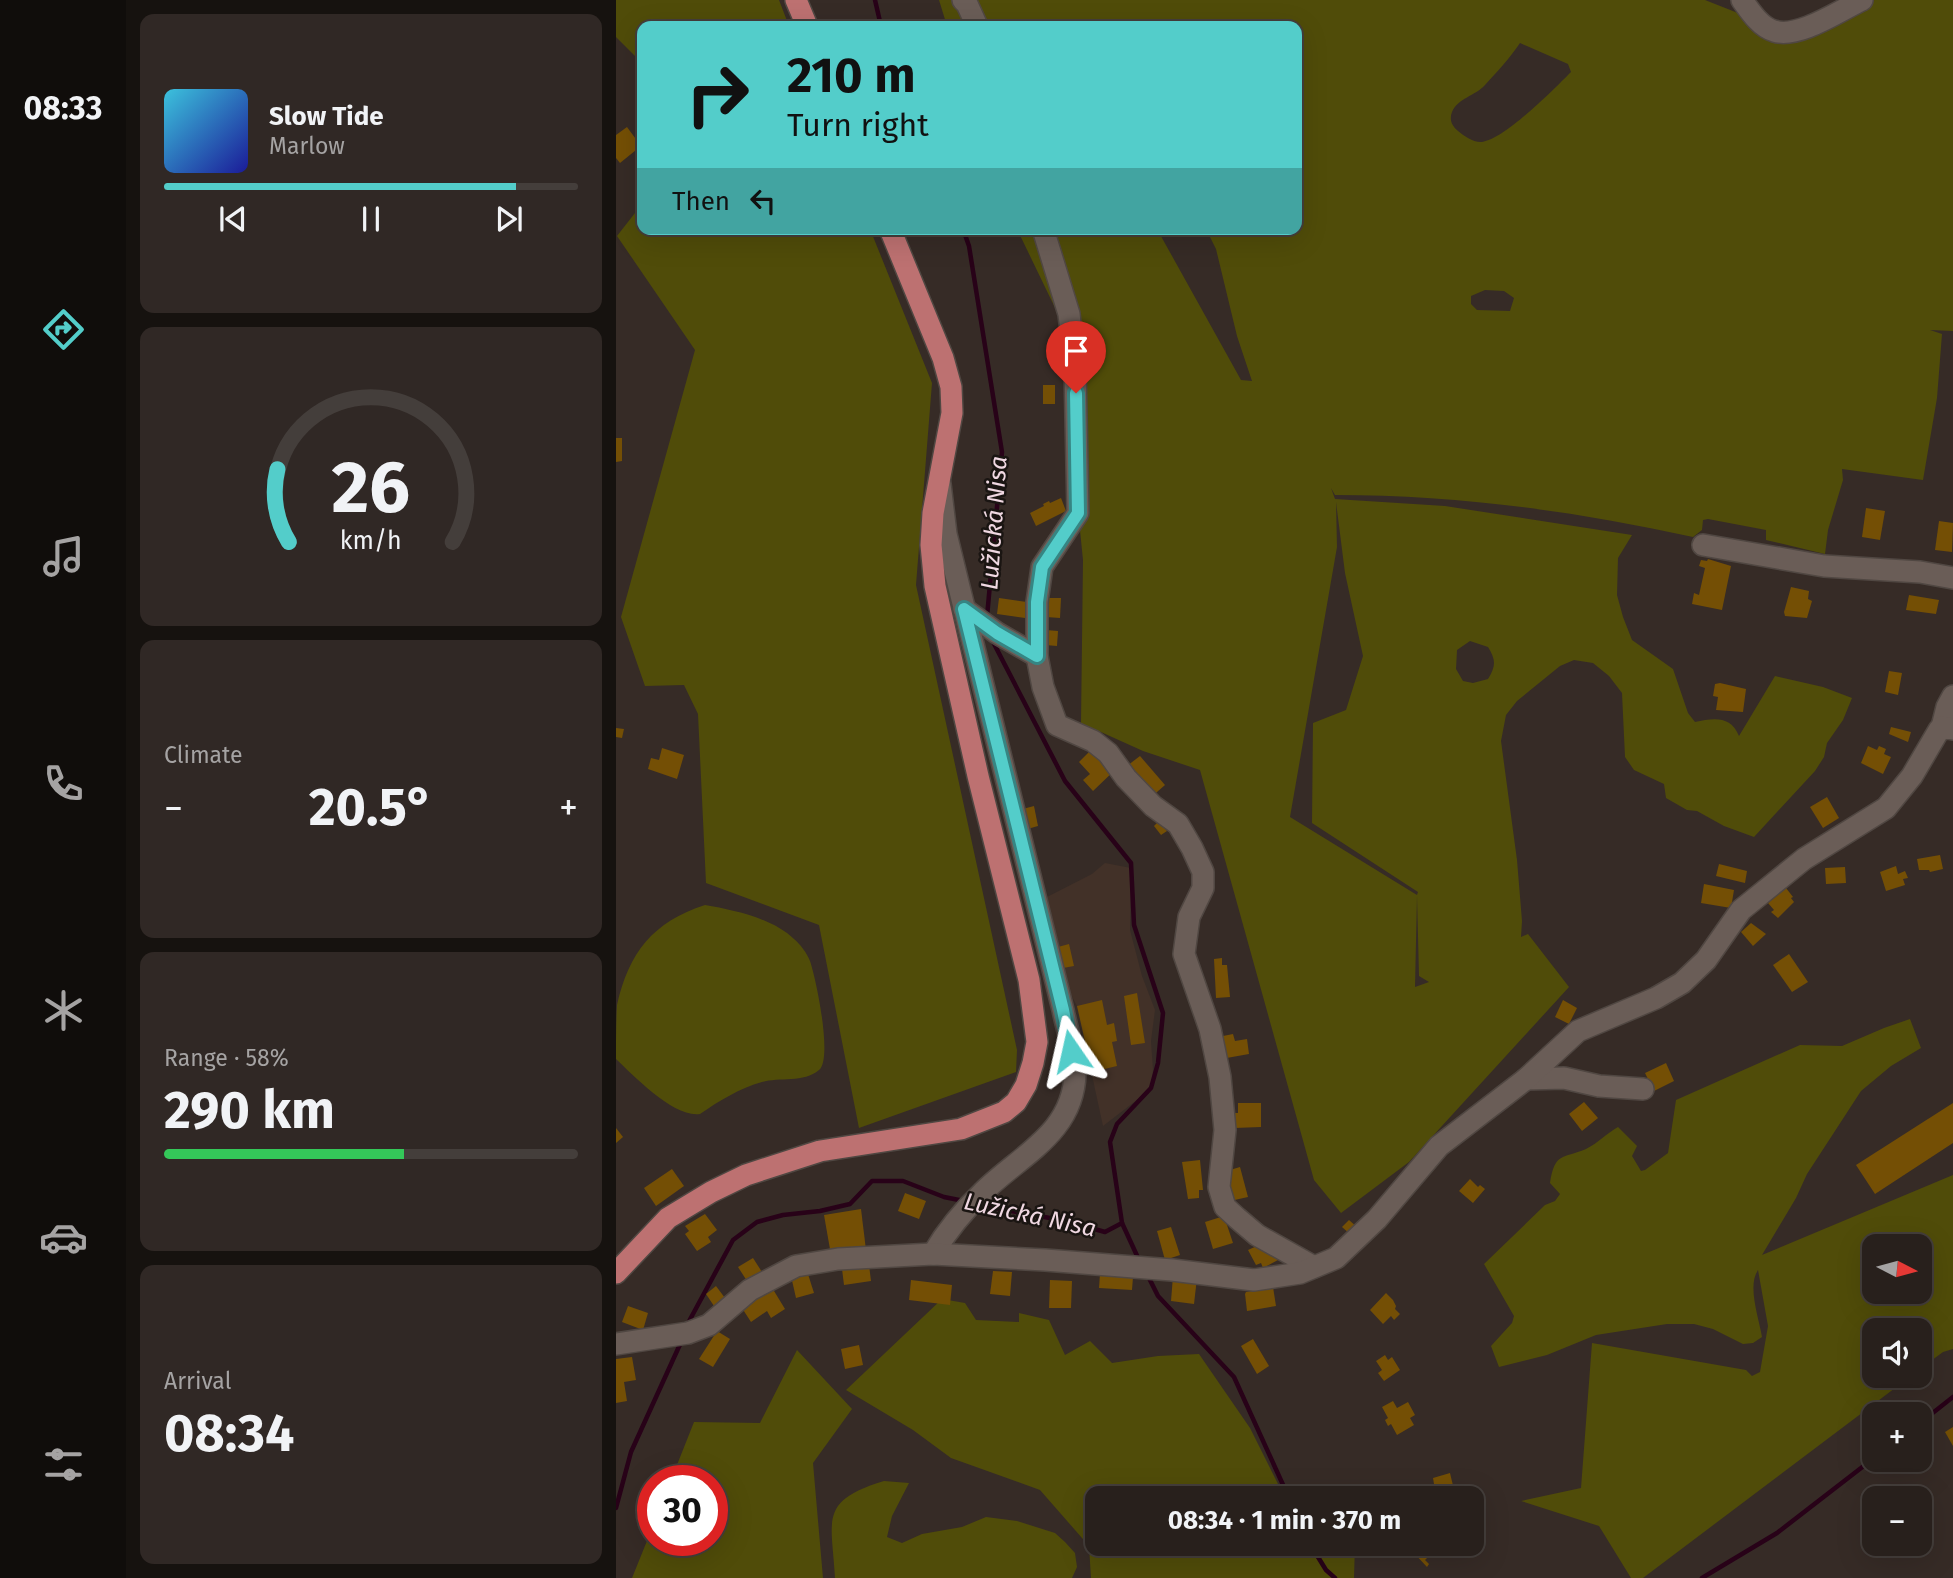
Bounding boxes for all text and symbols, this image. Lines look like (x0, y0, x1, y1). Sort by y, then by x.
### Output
text: 210 m (787, 46, 916, 105)
icon: right (672, 49, 763, 140)
text: 08:33 (24, 89, 102, 127)
text: Slow Tide (269, 101, 384, 132)
text: Turn right (787, 106, 929, 144)
text: Marlow (269, 132, 345, 160)
icon: left (744, 182, 782, 220)
text: Then (672, 186, 730, 217)
icon: previous (214, 200, 252, 238)
icon: pause (352, 200, 390, 238)
icon: next (490, 200, 528, 238)
icon: directions (39, 305, 88, 354)
pin (1046, 321, 1106, 393)
icon: arrive (1057, 332, 1095, 370)
text: 26 (332, 445, 410, 532)
water label: Lužická Nisa (975, 455, 1013, 591)
text: km/h (340, 526, 402, 556)
icon: music (39, 532, 88, 581)
text: Climate (164, 741, 243, 769)
icon: phone (39, 759, 88, 808)
text: 20.5° (309, 776, 433, 839)
text: − (164, 785, 183, 831)
text: + (559, 785, 578, 831)
icon: climate (39, 986, 88, 1035)
position arrow (1034, 1014, 1108, 1088)
text: Range · 58% (164, 1044, 289, 1072)
text: 290 km (164, 1079, 335, 1142)
water label: Lužická Nisa (961, 1187, 1099, 1243)
icon: car (39, 1213, 88, 1262)
north arrow (1862, 1234, 1932, 1304)
map controls (1862, 1234, 1932, 1556)
button: sound (1862, 1318, 1932, 1388)
text: Arrival (164, 1367, 231, 1395)
text: 08:34 (164, 1402, 294, 1465)
button: + (1862, 1402, 1932, 1472)
icon: filters (39, 1440, 88, 1489)
speed limit sign: 30 (637, 1465, 728, 1556)
button: − (1862, 1486, 1932, 1556)
text: 08:34 · 1 min · 370 m (1168, 1505, 1401, 1536)

